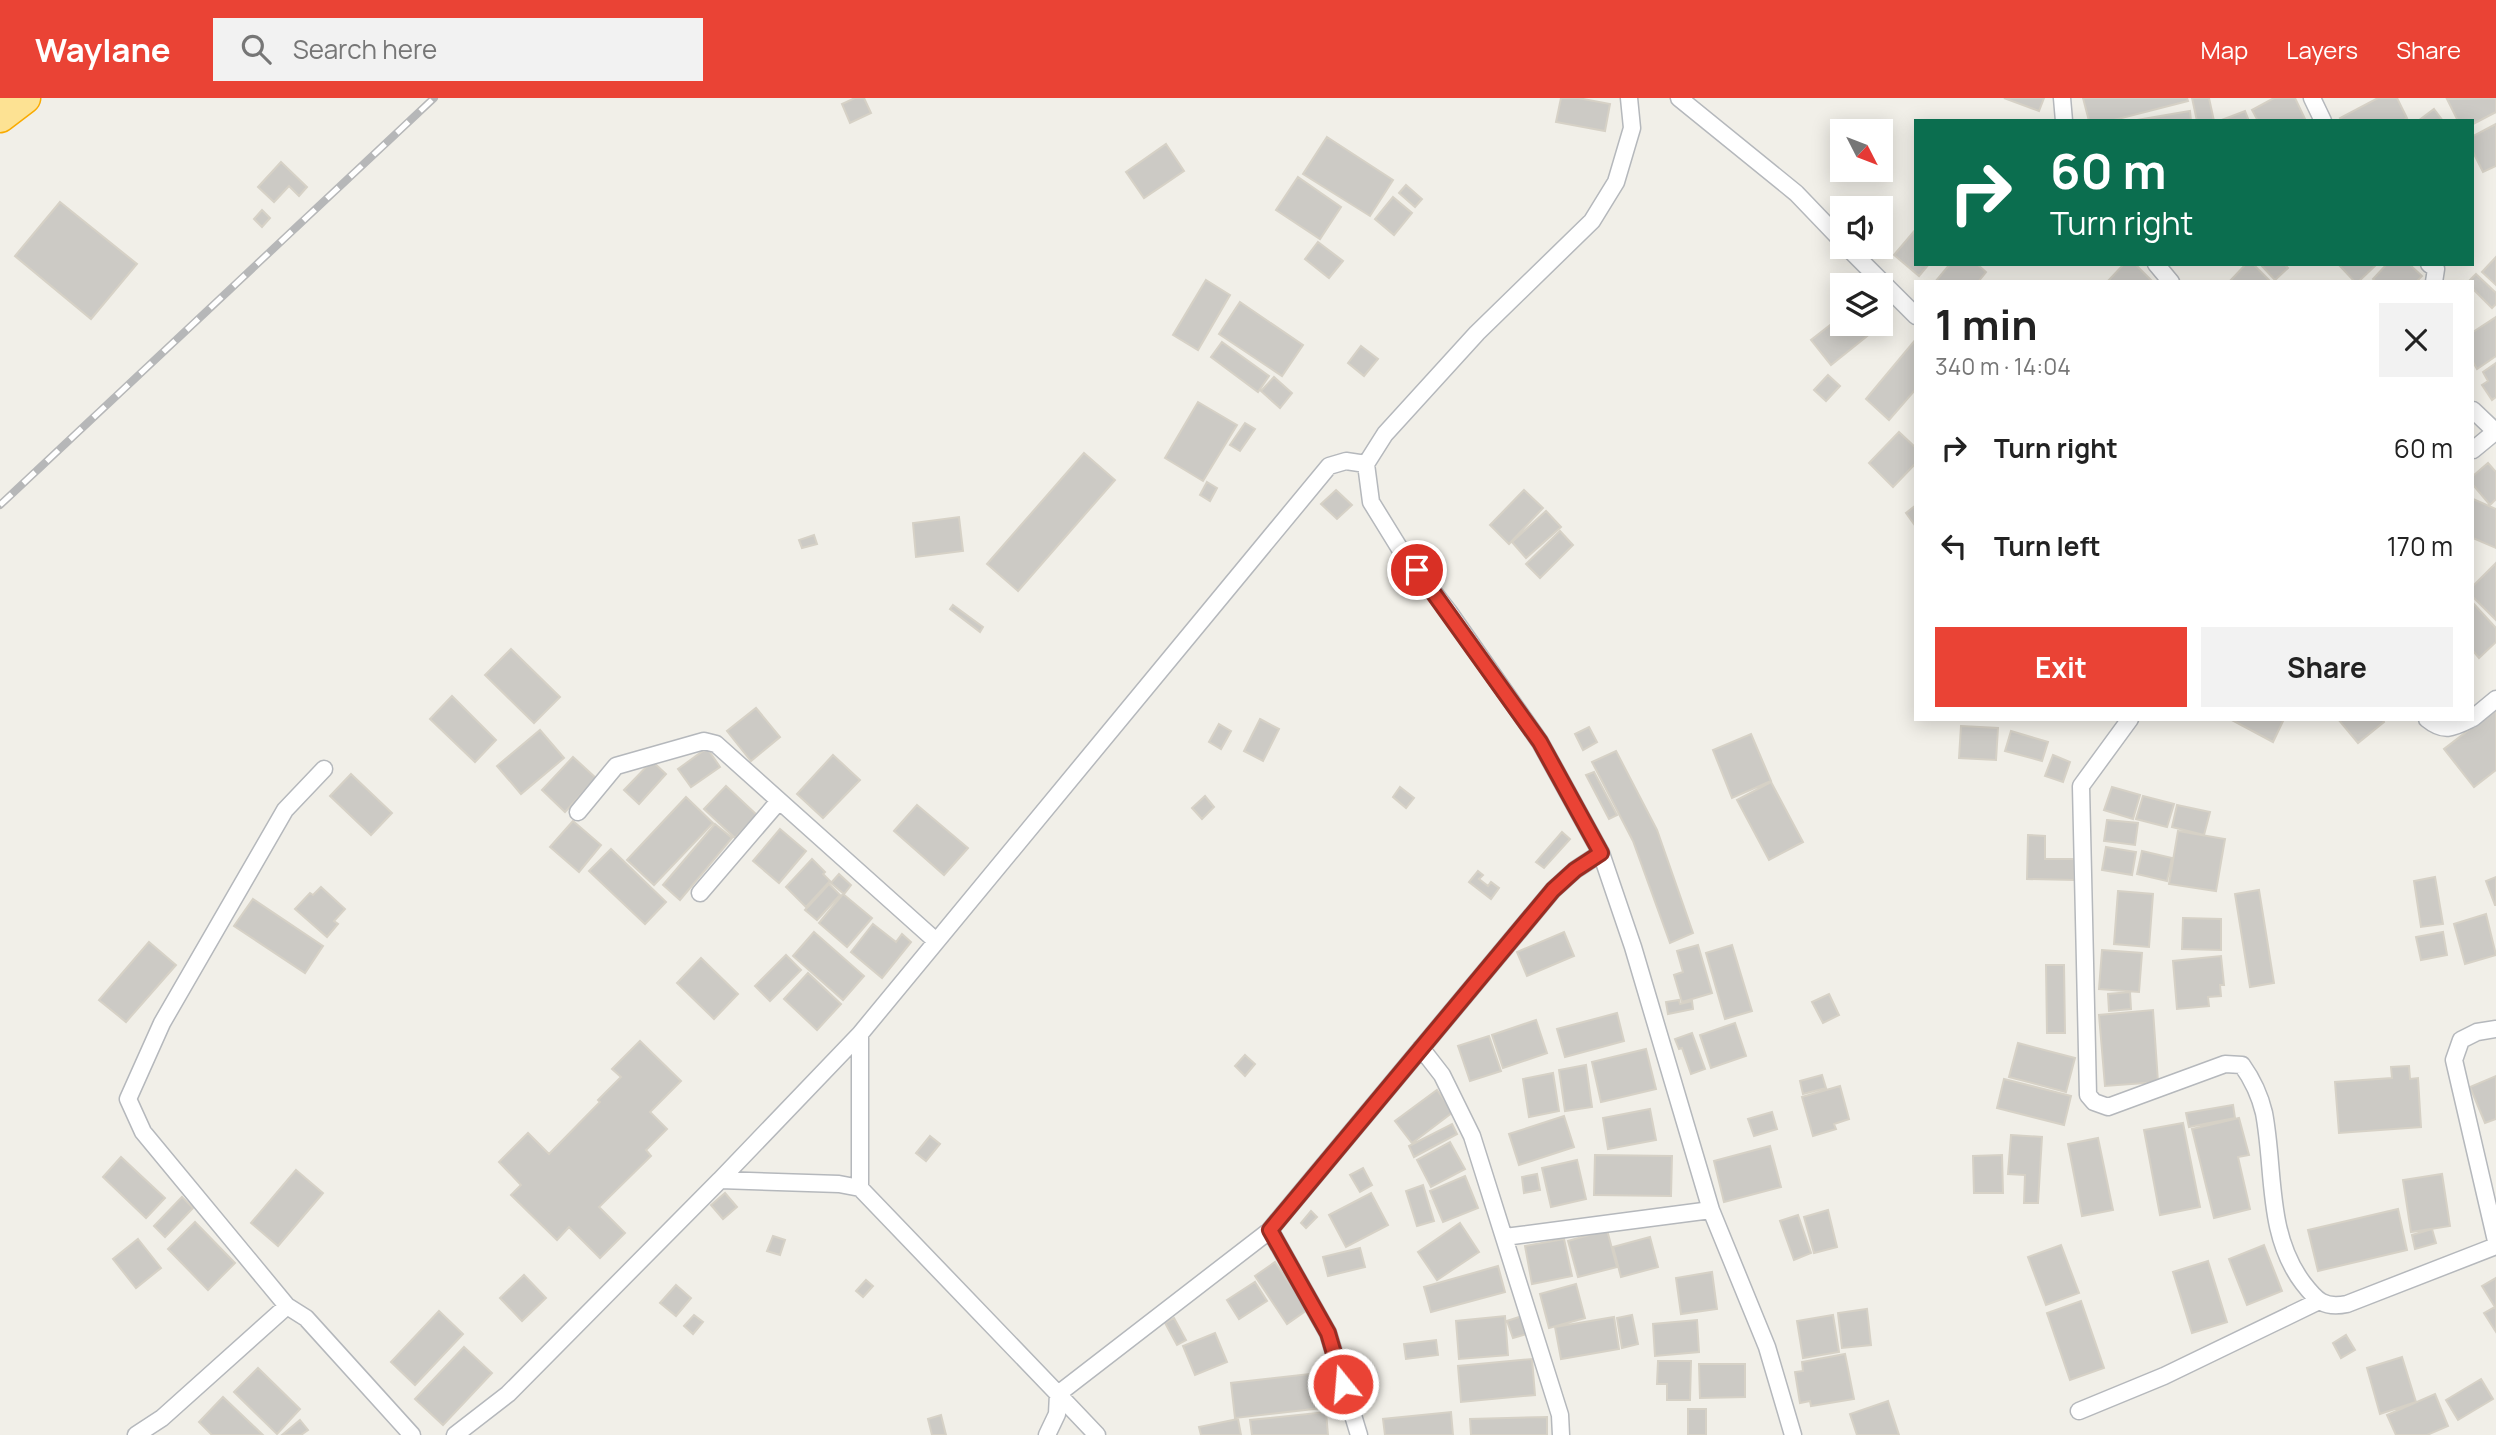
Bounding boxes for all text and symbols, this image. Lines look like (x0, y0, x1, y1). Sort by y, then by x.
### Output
search box (213, 18, 703, 81)
text: Waylane (35, 27, 171, 72)
icon: search (237, 30, 275, 68)
text: Search here (293, 31, 437, 67)
text: Map (2201, 33, 2248, 66)
text: Layers (2286, 33, 2358, 66)
text: Share (2396, 33, 2461, 66)
north arrow (1830, 119, 1894, 182)
map controls (1830, 119, 1893, 336)
text: 60 m (2050, 137, 2167, 204)
icon: right (1935, 147, 2026, 238)
button: sound (1830, 196, 1893, 259)
text: Turn right (2050, 201, 2193, 245)
button: layers (1830, 273, 1893, 336)
text: 1 min (1935, 295, 2038, 353)
button: close (2379, 303, 2453, 377)
text: 340 m · 14:04 (1935, 350, 2071, 382)
icon: right (1935, 429, 1973, 467)
text: Turn right (1994, 430, 2118, 466)
text: 60 m (2394, 430, 2453, 466)
icon: left (1935, 527, 1973, 565)
text: Turn left (1994, 528, 2101, 564)
text: 170 m (2387, 528, 2453, 564)
pin (1387, 540, 1447, 600)
icon: arrive (1398, 551, 1436, 589)
button: Exit (1935, 627, 2187, 707)
button: Share (2201, 627, 2453, 707)
position arrow (1306, 1347, 1380, 1421)

